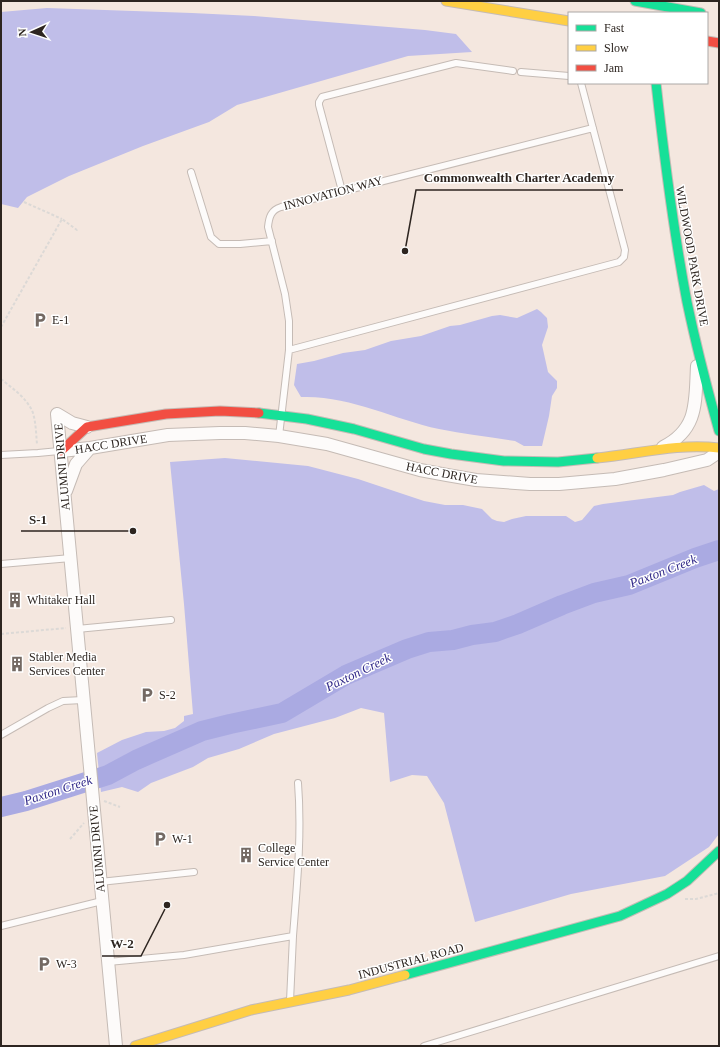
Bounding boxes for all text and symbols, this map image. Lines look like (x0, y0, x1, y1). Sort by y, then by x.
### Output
north arrow (12, 12, 52, 52)
legend (568, 12, 708, 84)
text: Fast (604, 21, 625, 35)
text: N (16, 28, 28, 37)
text: Slow (604, 41, 629, 55)
text: Jam (604, 61, 624, 75)
callout: Commonwealth Charter Academy (416, 165, 623, 190)
text: Commonwealth Charter Academy (424, 170, 615, 185)
street label: INNOVATION WAY (282, 173, 384, 213)
street label: WILDWOOD PARK DRIVE (673, 185, 711, 327)
parking icon: E-1 (31, 311, 49, 329)
place label: E-1 (52, 313, 69, 327)
street label: ALUMNI DRIVE (51, 423, 73, 511)
street label: HACC DRIVE (74, 431, 148, 457)
street label: HACC DRIVE (405, 459, 479, 487)
callout: S-1 (21, 506, 55, 531)
text: S-1 (29, 512, 47, 527)
water label: Paxton Creek (626, 551, 699, 591)
building icon: Whitaker Hall (6, 591, 24, 609)
place label: Whitaker Hall (27, 593, 96, 607)
place label: Stabler Media Services Center (29, 650, 105, 678)
water label: Paxton Creek (322, 650, 393, 695)
building icon: Stabler Media Services Center (8, 655, 26, 673)
parking icon: S-2 (138, 686, 156, 704)
place label: S-2 (159, 688, 176, 702)
water label: Paxton Creek (21, 772, 94, 808)
street label: ALUMNI DRIVE (86, 805, 108, 893)
parking icon: W-1 (151, 830, 169, 848)
place label: W-1 (172, 832, 193, 846)
place label: College Service Center (258, 841, 329, 869)
building icon: College Service Center (237, 846, 255, 864)
callout: W-2 (102, 931, 141, 956)
text: W-2 (110, 936, 134, 951)
street label: INDUSTRIAL ROAD (357, 940, 466, 982)
parking icon: W-3 (35, 955, 53, 973)
place label: W-3 (56, 957, 77, 971)

